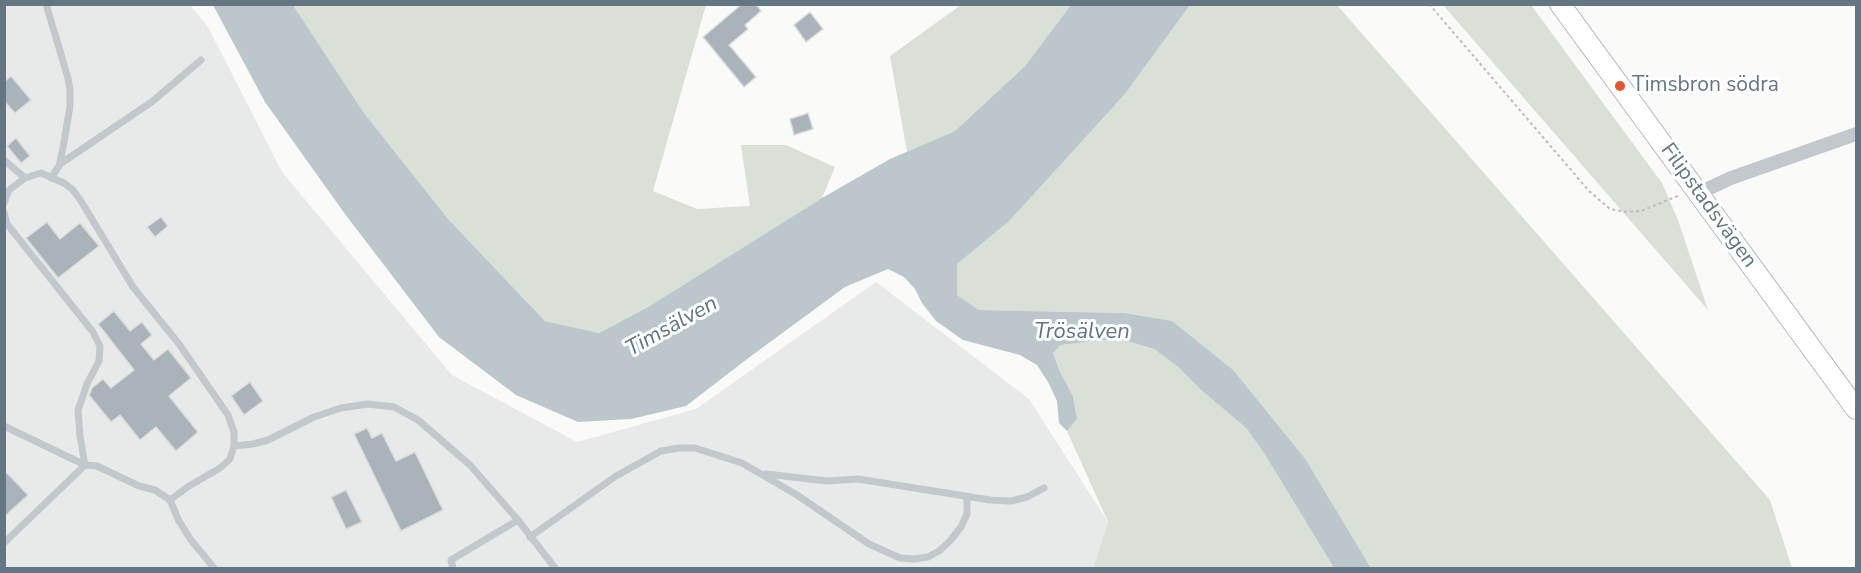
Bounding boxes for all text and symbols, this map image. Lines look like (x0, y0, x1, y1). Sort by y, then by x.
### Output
place label: Timsbron södra (1632, 73, 1779, 99)
marker: Timsbron södra (1613, 79, 1627, 93)
street label: Filipstadsvägen (1654, 139, 1762, 273)
water label: Timsälven (621, 291, 723, 363)
water label: Trösälven (1034, 320, 1130, 346)

